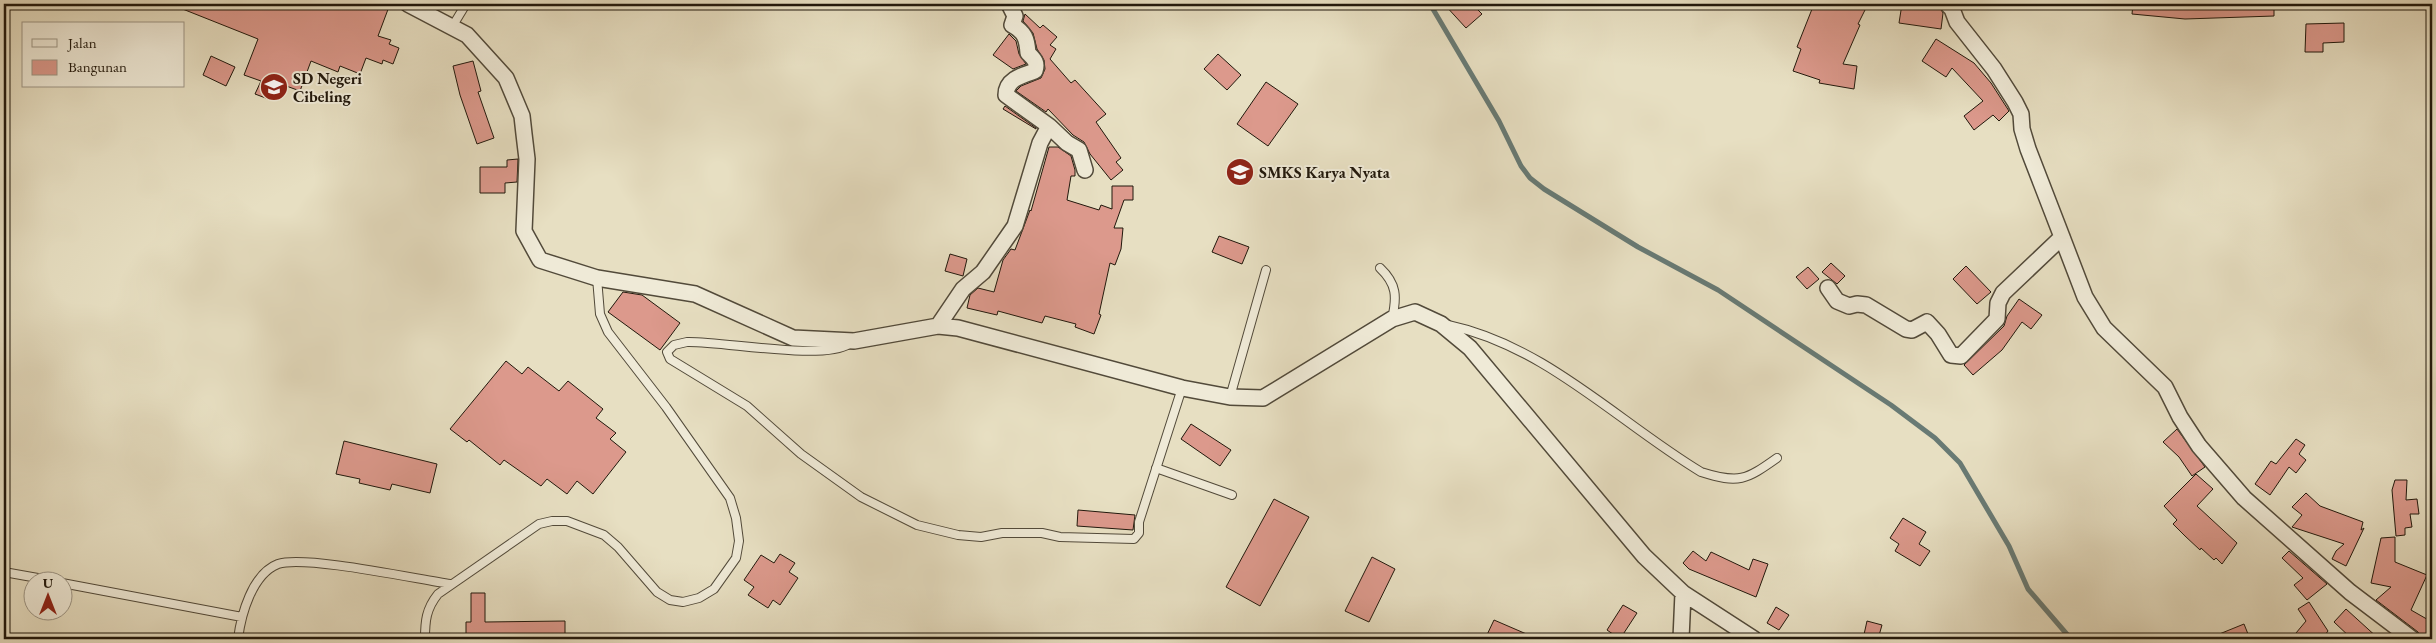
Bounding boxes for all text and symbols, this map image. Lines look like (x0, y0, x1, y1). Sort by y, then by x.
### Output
legend (22, 22, 185, 88)
text: Jalan (66, 33, 97, 52)
text: Bangunan (68, 57, 127, 76)
place label: SD Negeri Cibeling (293, 68, 362, 107)
school or university icon: SD Negeri Cibeling (259, 72, 289, 102)
school or university icon: SMKS Karya Nyata (1225, 157, 1255, 187)
place label: SMKS Karya Nyata (1259, 162, 1391, 183)
north arrow (22, 570, 72, 620)
text: U (43, 574, 54, 592)

